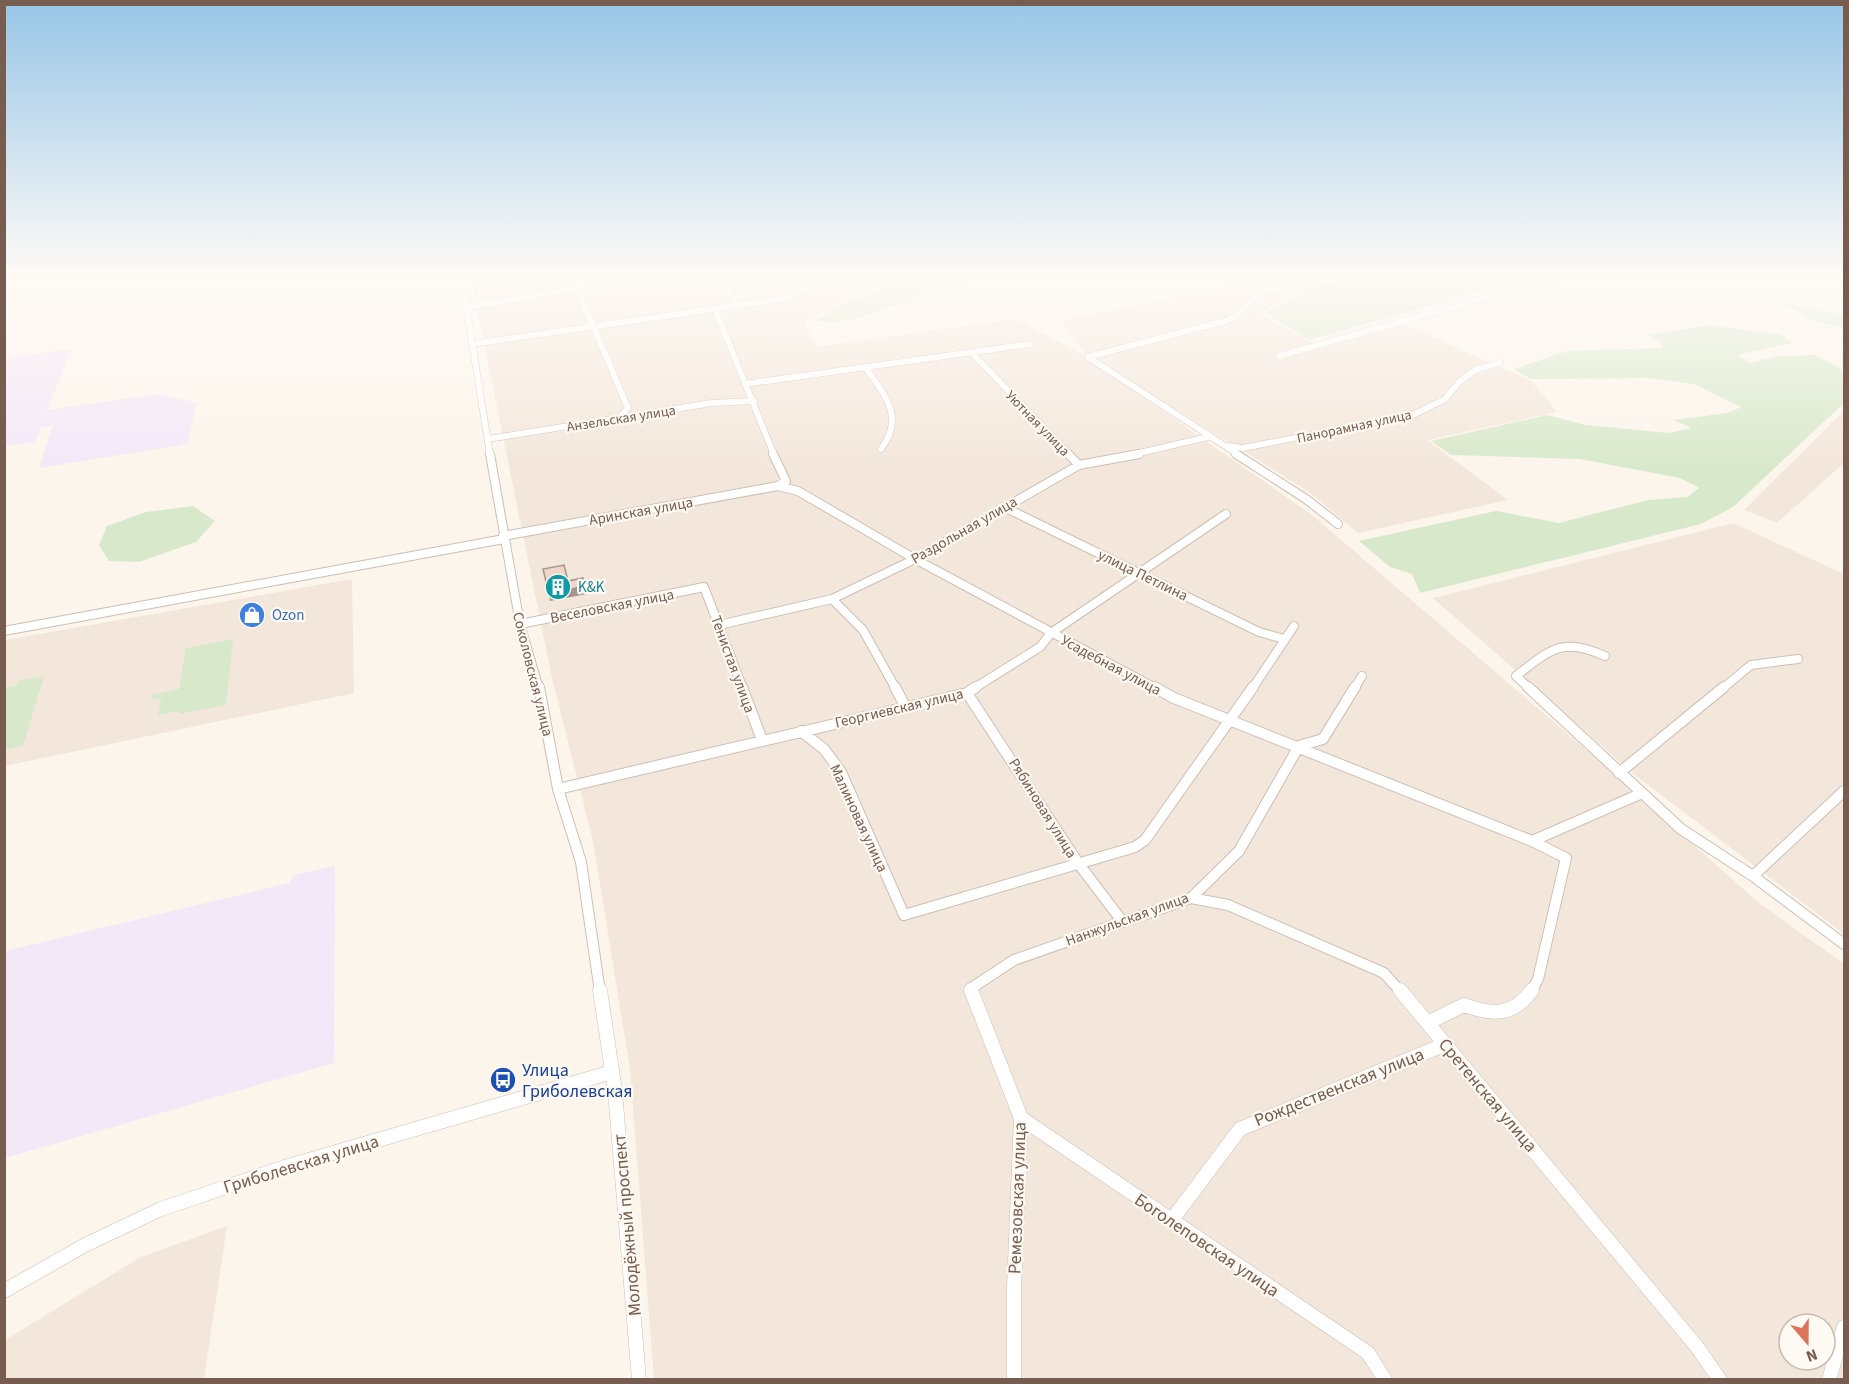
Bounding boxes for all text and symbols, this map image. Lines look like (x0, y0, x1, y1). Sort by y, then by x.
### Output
street label: Уютная улица (1001, 386, 1074, 461)
street label: Анзельская улица (565, 401, 677, 437)
street label: Панорамная улица (1295, 405, 1413, 449)
street label: Раздольная улица (907, 491, 1021, 569)
street label: Аринская улица (587, 492, 695, 531)
street label: улица Петлина (1094, 545, 1191, 606)
building icon: K&K (543, 572, 573, 602)
place label: K&K (578, 577, 605, 598)
street label: Веселовская улица (548, 584, 676, 629)
shop icon: Ozon (237, 600, 267, 630)
place label: Ozon (272, 605, 304, 626)
street label: Соколовская улица (507, 610, 558, 738)
street label: Тенистая улица (705, 613, 760, 716)
street label: Усадебная улица (1057, 630, 1165, 701)
street label: Георгиевская улица (833, 683, 965, 733)
street label: Рябиновая улица (1003, 754, 1082, 862)
street label: Малиновая улица (824, 761, 893, 876)
street label: Нанжульская улица (1063, 887, 1192, 952)
street label: Сретенская улица (1432, 1033, 1543, 1158)
street label: Рождественская улица (1250, 1042, 1428, 1133)
place label: Улица Гриболевская (522, 1058, 633, 1104)
bus stop icon: Улица Гриболевская (488, 1065, 518, 1095)
street label: Ремезовская улица (1002, 1122, 1033, 1275)
street label: Гриболевская улица (220, 1129, 382, 1200)
street label: Молодёжный проспект (607, 1133, 648, 1317)
street label: Боголеповская улица (1129, 1188, 1284, 1303)
north arrow (1777, 1312, 1837, 1372)
text: N (1803, 1343, 1821, 1367)

